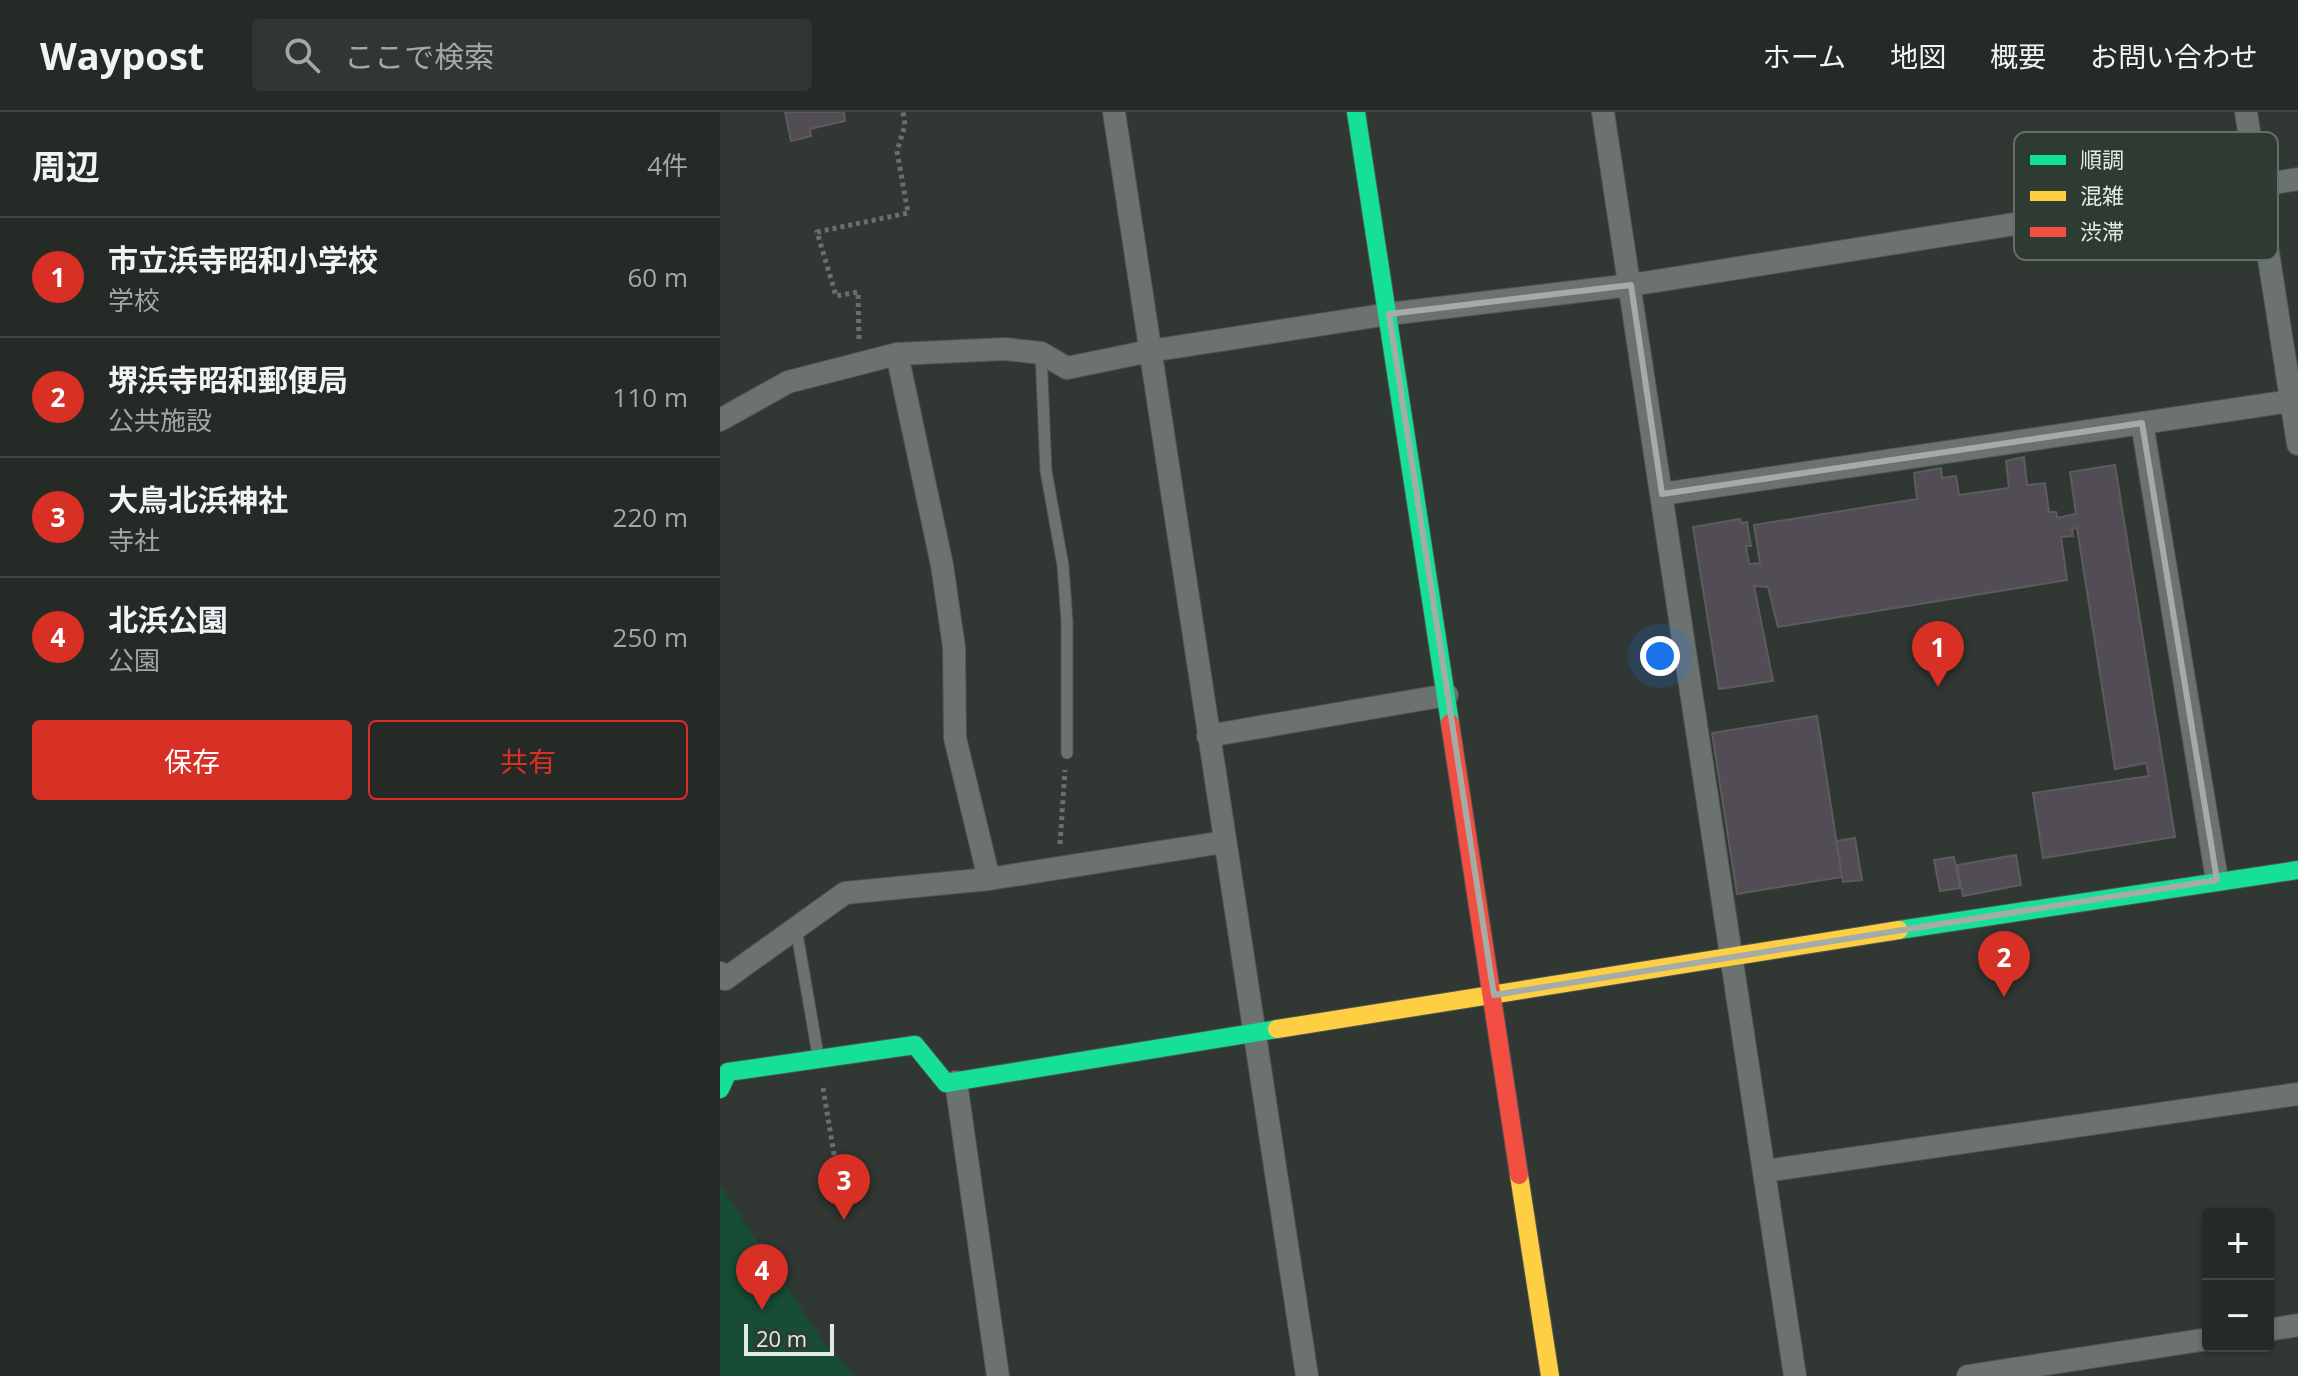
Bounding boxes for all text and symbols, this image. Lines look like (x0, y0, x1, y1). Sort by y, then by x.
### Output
search box (252, 19, 812, 91)
text: Waypost (40, 29, 204, 81)
icon: search (280, 33, 324, 77)
text: ここで検索 (344, 36, 494, 77)
text: ホーム (1763, 37, 1846, 75)
text: 地図 (1890, 37, 1946, 75)
text: 概要 (1990, 37, 2046, 75)
text: お問い合わせ (2090, 37, 2258, 75)
legend (2014, 132, 2278, 260)
text: 周辺 (32, 143, 100, 189)
text: 順調 (2080, 144, 2124, 174)
text: 4件 (647, 147, 688, 183)
text: 混雑 (2080, 180, 2124, 210)
text: 渋滞 (2080, 216, 2124, 246)
text: 市立浜寺昭和小学校 (108, 239, 378, 280)
text: 1 (51, 259, 65, 295)
text: 60 m (627, 259, 688, 295)
text: 学校 (108, 282, 160, 318)
text: 堺浜寺昭和郵便局 (108, 359, 348, 400)
text: 2 (51, 379, 65, 415)
text: 110 m (613, 379, 688, 415)
text: 公共施設 (108, 402, 212, 438)
text: 大鳥北浜神社 (108, 479, 288, 520)
text: 3 (51, 499, 65, 535)
text: 220 m (613, 499, 688, 535)
text: 寺社 (108, 522, 160, 558)
text: 北浜公園 (108, 599, 228, 640)
text: 4 (51, 619, 65, 655)
text: 250 m (613, 619, 688, 655)
pin: 1 (1912, 621, 1964, 687)
your location (1640, 636, 1680, 676)
text: 公園 (108, 642, 160, 678)
button: 保存 (32, 720, 352, 800)
button: 共有 (368, 720, 688, 800)
pin: 2 (1978, 931, 2030, 997)
pin: 3 (818, 1154, 870, 1220)
map controls (2202, 1208, 2274, 1352)
button: + (2202, 1208, 2274, 1280)
pin: 4 (736, 1244, 788, 1310)
button: − (2202, 1280, 2274, 1352)
scale bar (744, 1320, 834, 1356)
text: 20 m (756, 1323, 807, 1353)

